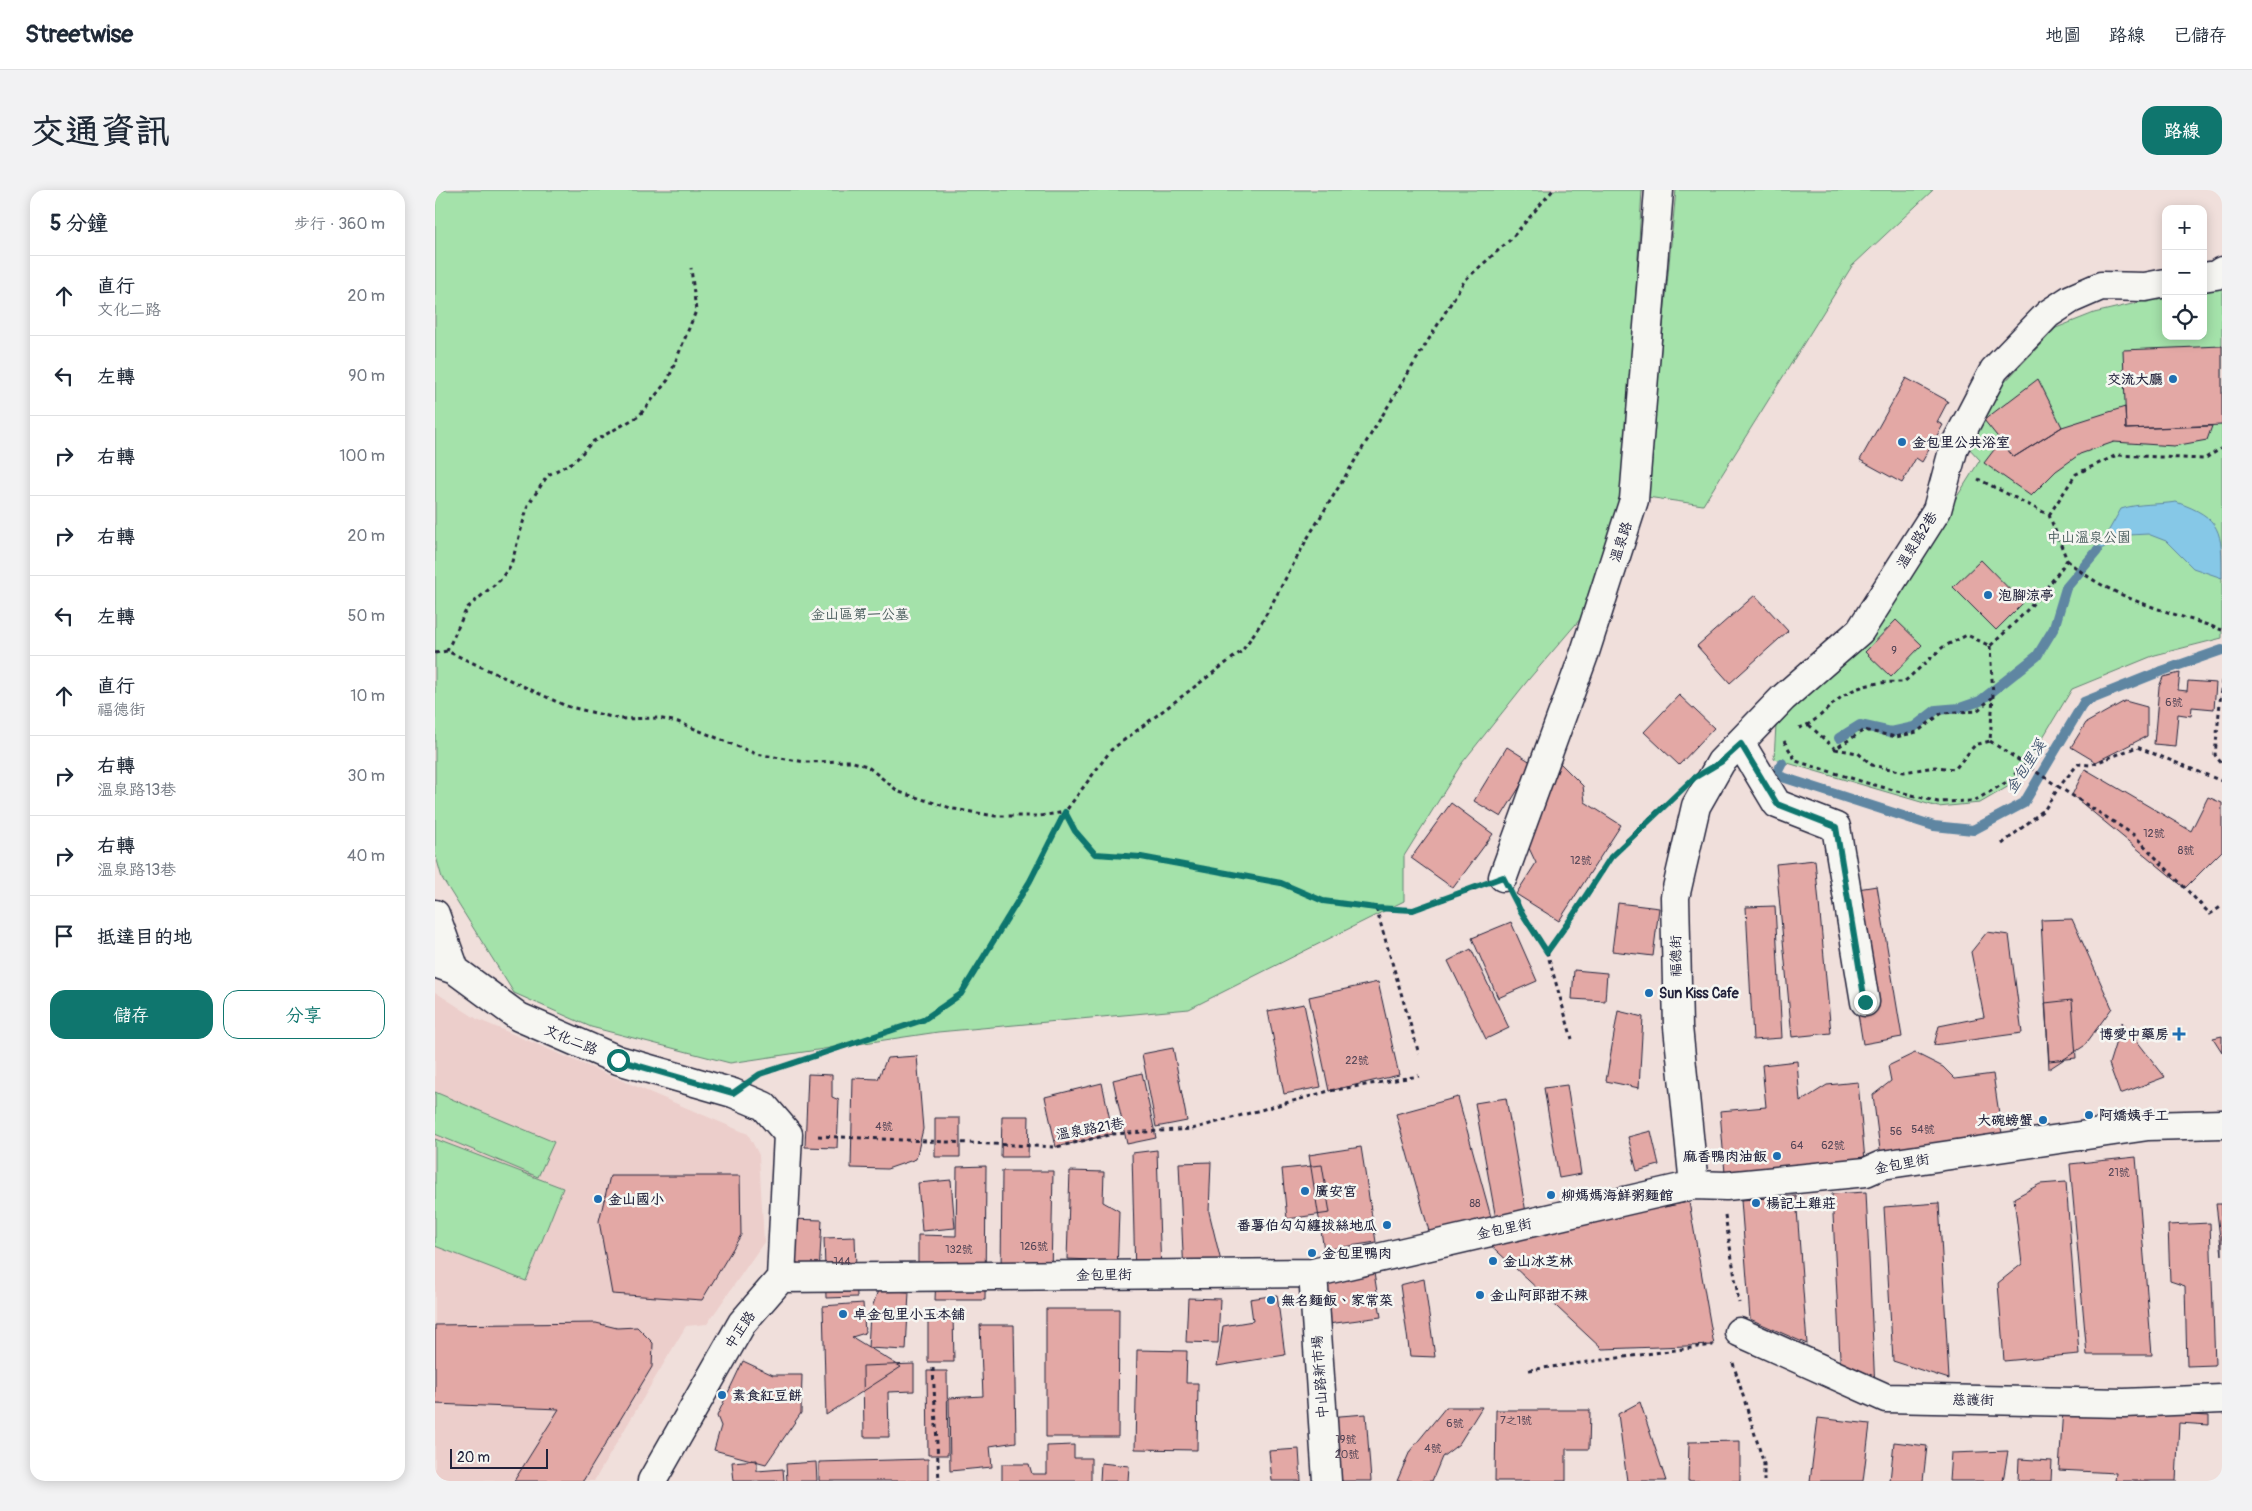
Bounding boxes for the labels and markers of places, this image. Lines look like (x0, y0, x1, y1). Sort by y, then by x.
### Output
place label: 交流大廳 (2107, 371, 2163, 388)
marker: 交流大廳 (2167, 373, 2179, 385)
place label: 金包里公共浴室 (1912, 434, 2010, 451)
marker: 金包里公共浴室 (1896, 436, 1908, 448)
place label: 泡腳涼亭 (1998, 587, 2054, 604)
marker: 泡腳涼亭 (1982, 589, 1994, 601)
place label: Sun Kiss Cafe (1659, 985, 1740, 1002)
marker: Sun Kiss Cafe (1643, 987, 1655, 999)
place label: 博愛中藥房 (2099, 1026, 2169, 1043)
marker: 博愛中藥房 (2173, 1028, 2185, 1040)
place label: 阿嬌姨手工 (2099, 1107, 2169, 1124)
marker: 阿嬌姨手工 (2083, 1109, 2095, 1121)
place label: 大碗螃蟹 (1977, 1112, 2033, 1129)
marker: 大碗螃蟹 (2037, 1114, 2049, 1126)
place label: 麻香鴨肉油飯 (1683, 1148, 1767, 1165)
marker: 麻香鴨肉油飯 (1771, 1150, 1783, 1162)
place label: 廣安宮 (1315, 1183, 1357, 1200)
marker: 廣安宮 (1299, 1185, 1311, 1197)
place label: 柳媽媽海鮮粥麵館 (1561, 1187, 1673, 1204)
marker: 柳媽媽海鮮粥麵館 (1545, 1189, 1557, 1201)
place label: 金山國小 (608, 1191, 664, 1208)
marker: 金山國小 (592, 1193, 604, 1205)
place label: 楊記土雞莊 (1766, 1195, 1836, 1212)
marker: 楊記土雞莊 (1750, 1197, 1762, 1209)
place label: 番薯伯勾勾纏拔絲地瓜 (1237, 1217, 1377, 1234)
marker: 番薯伯勾勾纏拔絲地瓜 (1381, 1219, 1393, 1231)
place label: 金包里鴨肉 (1322, 1245, 1392, 1262)
marker: 金包里鴨肉 (1306, 1247, 1318, 1259)
place label: 金山冰芝林 (1503, 1253, 1573, 1270)
marker: 金山冰芝林 (1487, 1255, 1499, 1267)
place label: 金山阿郎甜不辣 (1490, 1287, 1588, 1304)
marker: 金山阿郎甜不辣 (1474, 1289, 1486, 1301)
place label: 無名麵飯、家常菜 (1281, 1292, 1393, 1309)
marker: 無名麵飯、家常菜 (1265, 1294, 1277, 1306)
place label: 卓金包里小玉本舖 (853, 1306, 965, 1323)
marker: 卓金包里小玉本舖 (837, 1308, 849, 1320)
place label: 素食紅豆餅 (732, 1387, 802, 1404)
marker: 素食紅豆餅 (716, 1389, 728, 1401)

